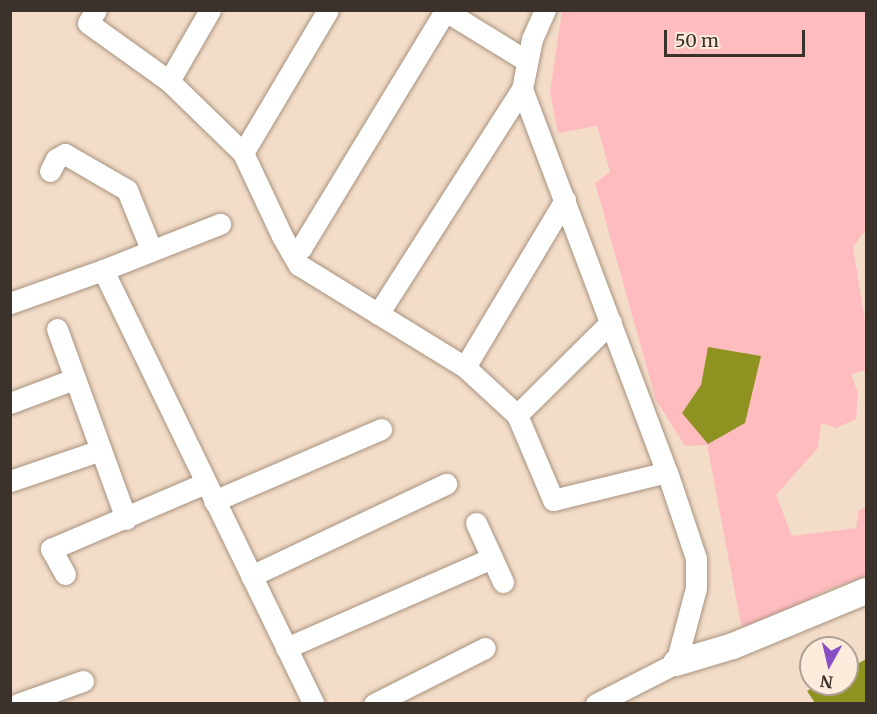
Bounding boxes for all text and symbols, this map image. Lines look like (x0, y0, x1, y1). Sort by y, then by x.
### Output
scale bar (667, 18, 808, 56)
text: 50 m (675, 29, 719, 52)
north arrow (799, 636, 859, 696)
text: N (819, 671, 834, 693)

